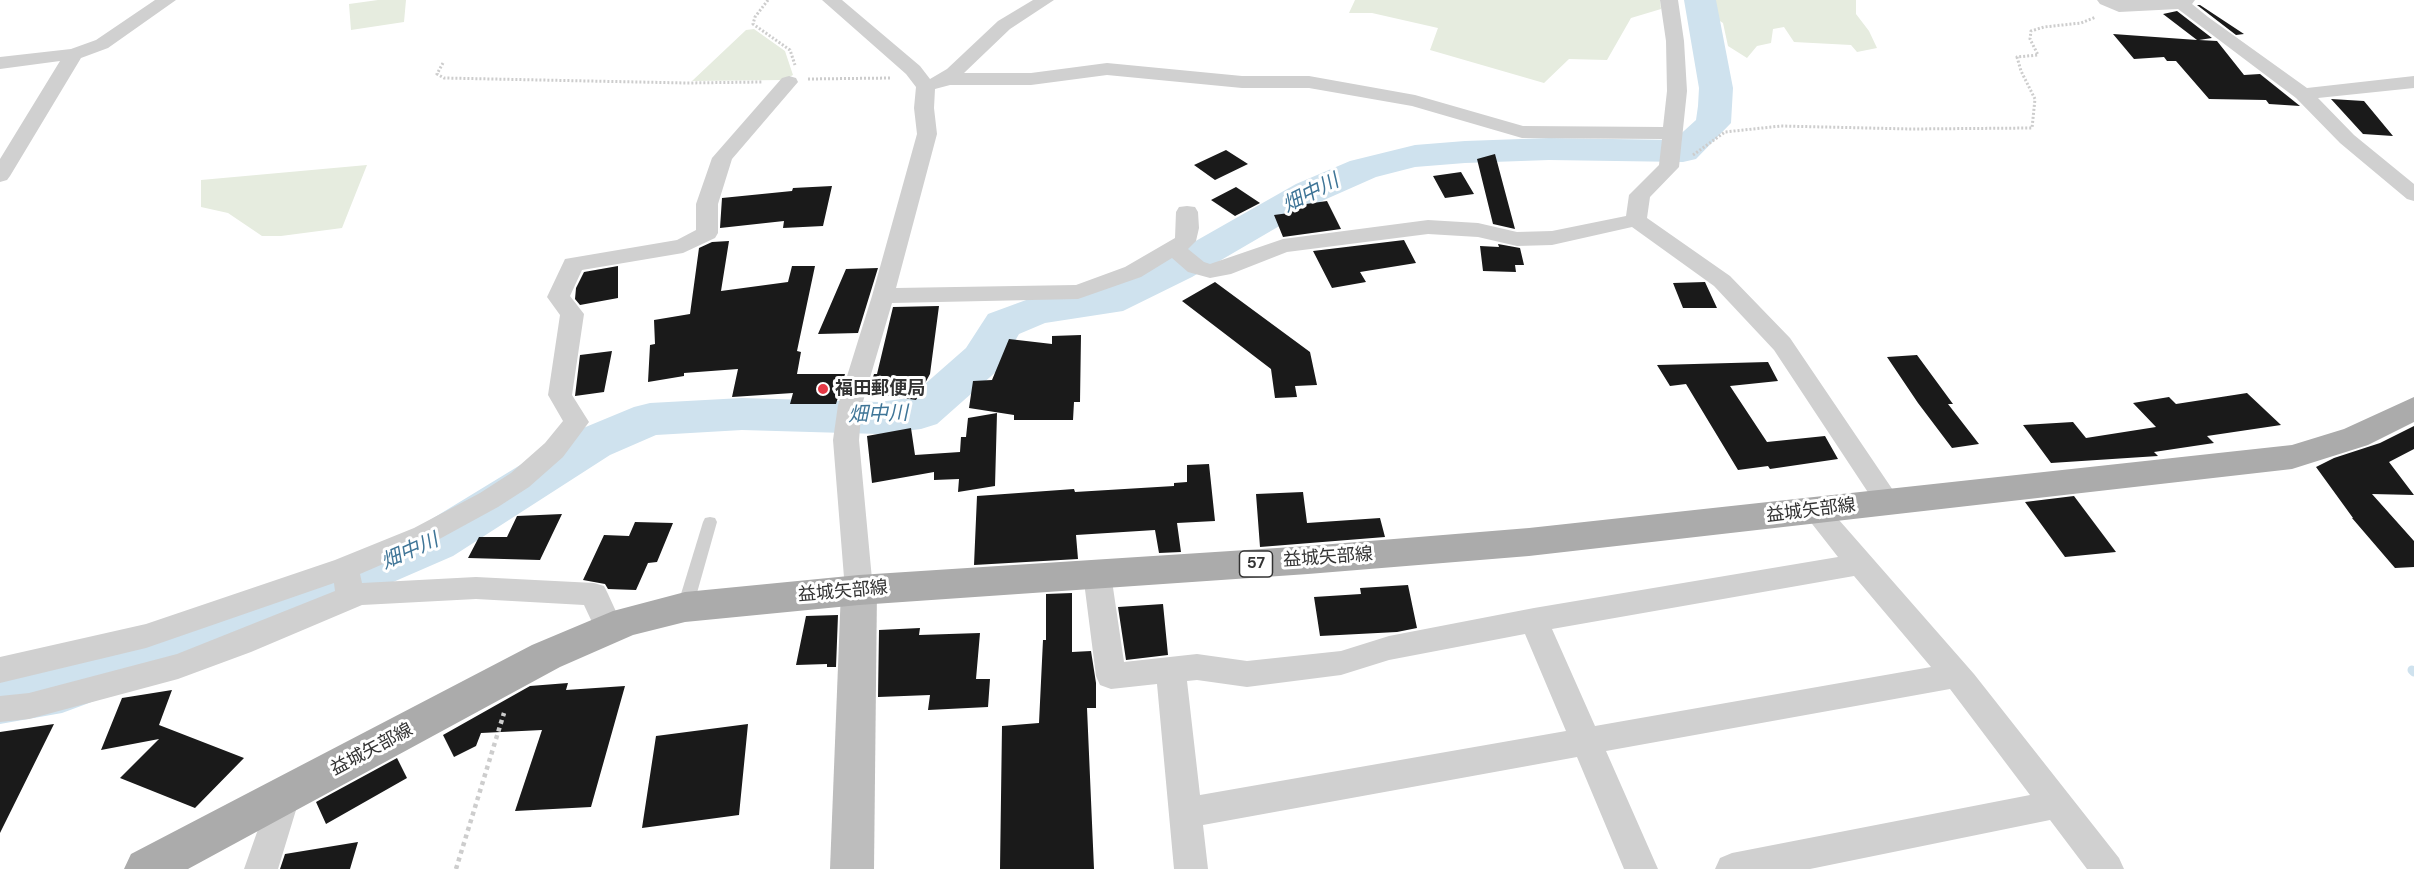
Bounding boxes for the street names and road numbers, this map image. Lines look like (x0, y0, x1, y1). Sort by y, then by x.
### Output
street label: 益城矢部線 (1765, 495, 1857, 527)
street label: 益城矢部線 (1282, 544, 1374, 572)
road number: 57 (1240, 551, 1272, 577)
street label: 益城矢部線 (797, 577, 889, 607)
street label: 益城矢部線 (327, 719, 417, 781)

